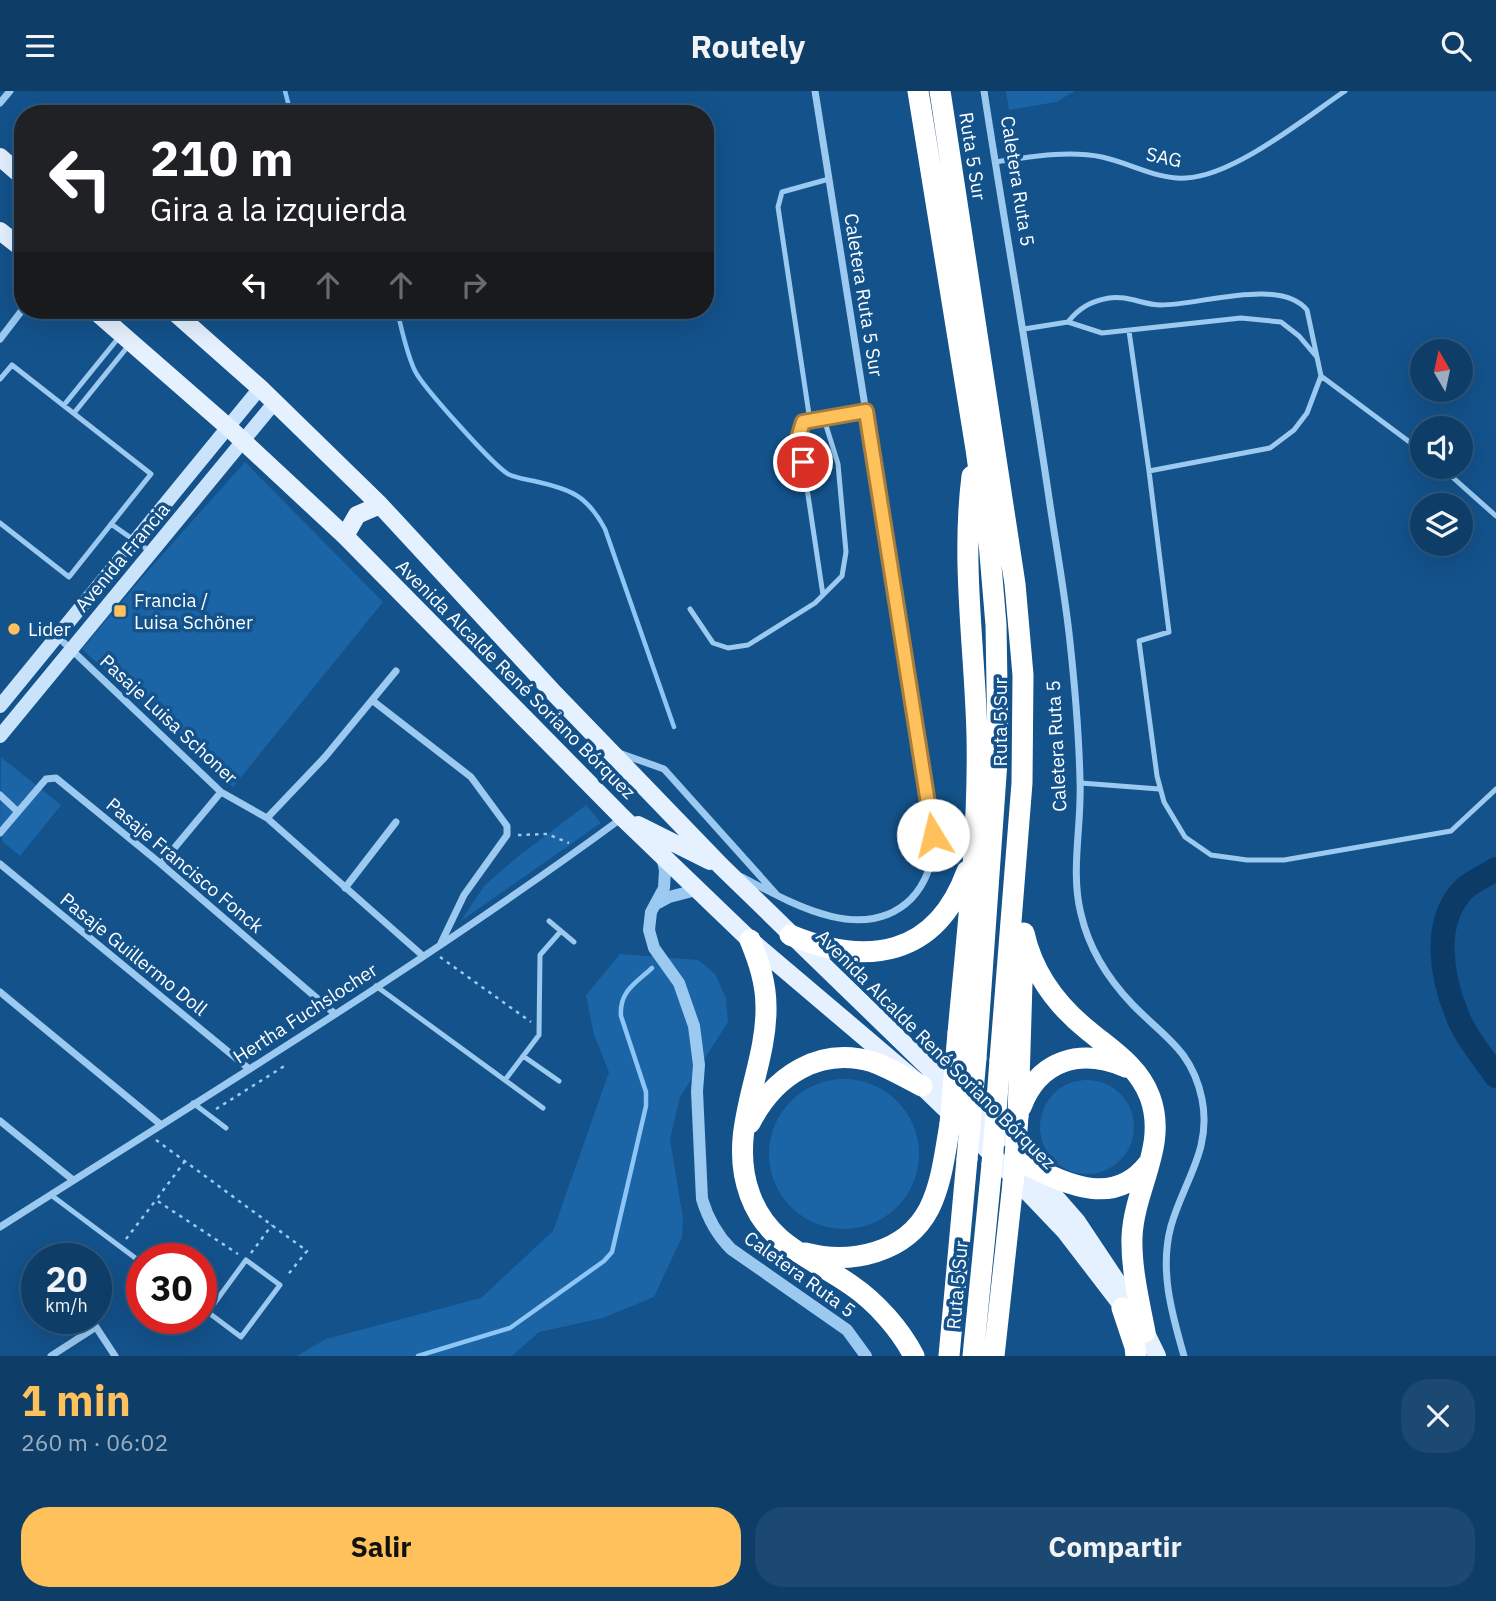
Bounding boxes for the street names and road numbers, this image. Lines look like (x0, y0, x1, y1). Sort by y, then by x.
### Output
street label: Ruta 5 Sur (954, 110, 992, 202)
street label: Caletera Ruta 5 (996, 114, 1040, 248)
street label: SAG (1144, 142, 1184, 172)
street label: Caletera Ruta 5 Sur (839, 212, 889, 378)
street label: Avenida Francia (69, 498, 175, 616)
street label: Avenida Alcalde René Soriano Bórquez (391, 554, 641, 804)
street label: Pasaje Luisa Schoner (95, 649, 243, 789)
street label: Ruta 5 Sur (988, 678, 1012, 766)
street label: Caletera Ruta 5 (1041, 680, 1071, 812)
street label: Pasaje Francisco Fonck (101, 792, 269, 938)
street label: Pasaje Guillermo Doll (56, 887, 212, 1021)
street label: Avenida Alcalde René Soriano Bórquez (811, 924, 1061, 1174)
street label: Hertha Fuchslocher (228, 957, 382, 1069)
street label: Caletera Ruta 5 (740, 1226, 860, 1322)
street label: Ruta 5 Sur (941, 1240, 973, 1330)

